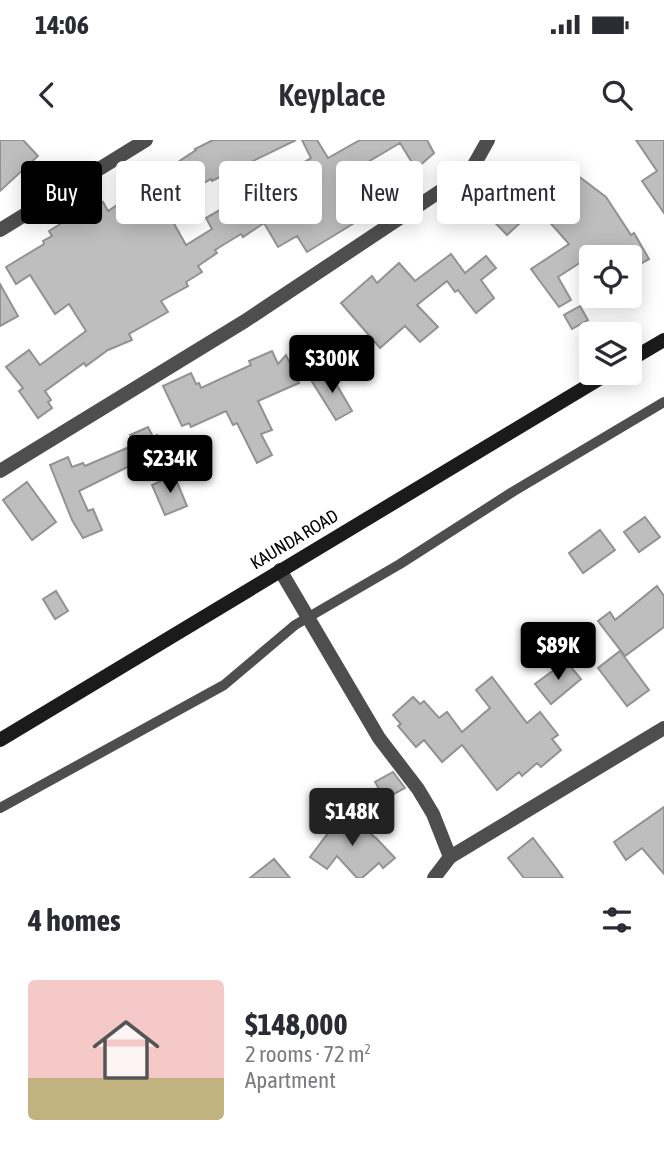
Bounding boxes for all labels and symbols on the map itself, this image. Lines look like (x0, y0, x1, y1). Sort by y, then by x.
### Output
pin: $300K (283, 336, 381, 395)
pin: $234K (121, 436, 219, 495)
street label: KAUNDA ROAD (246, 505, 342, 573)
pin: $89K (517, 622, 599, 682)
pin: $148K (303, 788, 401, 848)

